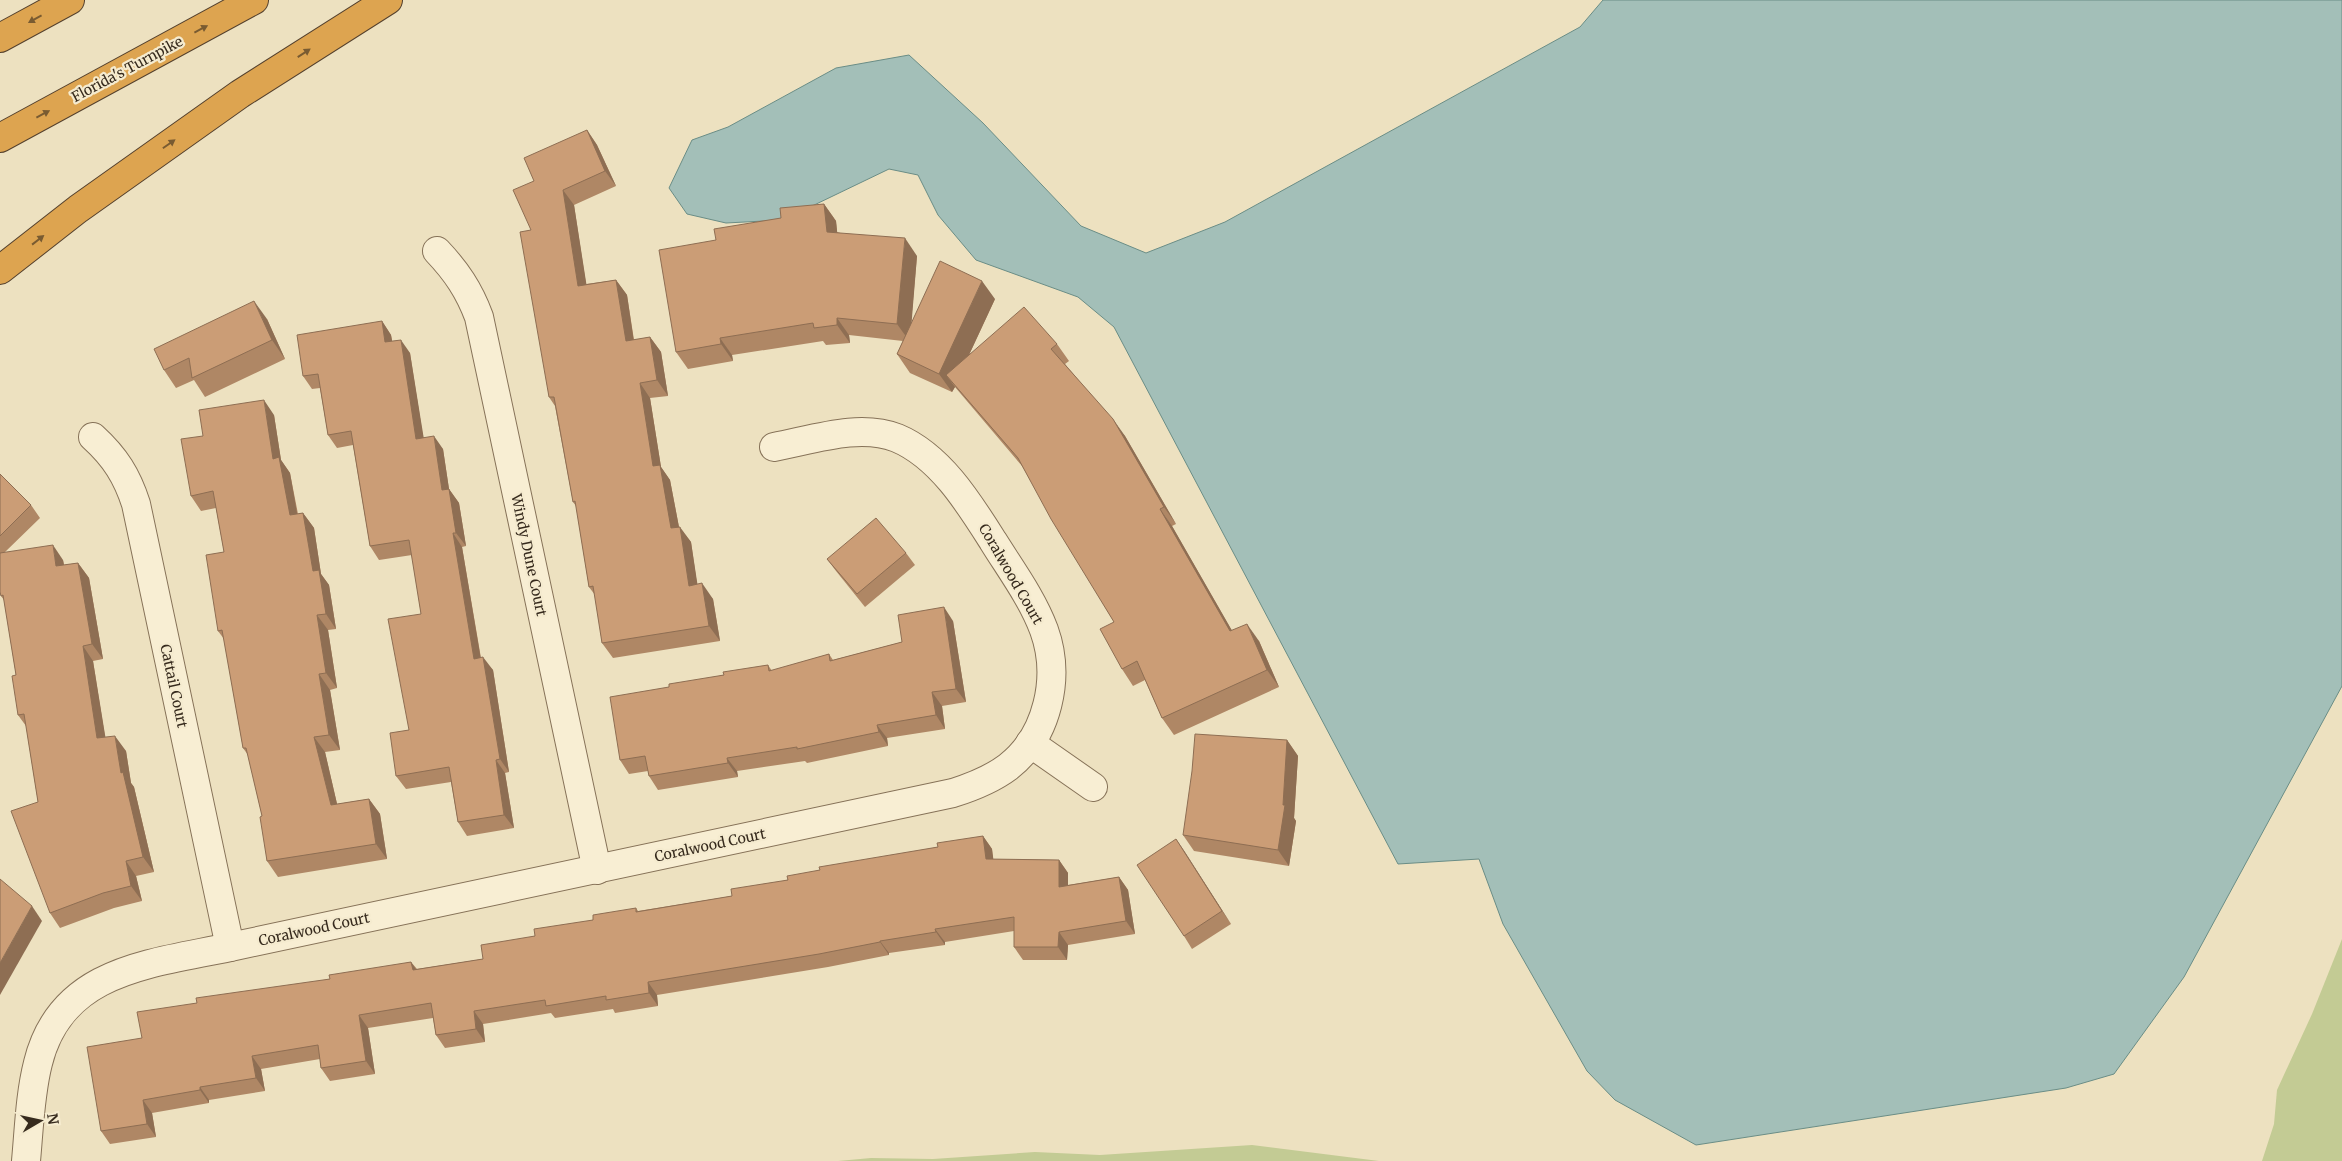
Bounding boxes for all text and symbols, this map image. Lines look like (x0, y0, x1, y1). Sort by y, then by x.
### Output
one-way arrow (28, 15, 42, 23)
one-way arrow (194, 24, 208, 33)
street label: Florida's Turnpike (68, 32, 186, 106)
one-way arrow (297, 49, 311, 58)
one-way arrow (36, 110, 50, 119)
one-way arrow (163, 139, 176, 149)
one-way arrow (31, 235, 44, 246)
street label: Windy Dune Court (507, 491, 551, 618)
street label: Coralwood Court (975, 520, 1047, 628)
street label: Cattail Court (156, 643, 192, 730)
street label: Coralwood Court (653, 824, 768, 866)
street label: Coralwood Court (257, 908, 372, 950)
north arrow (15, 1096, 65, 1146)
text: N (43, 1112, 63, 1126)

